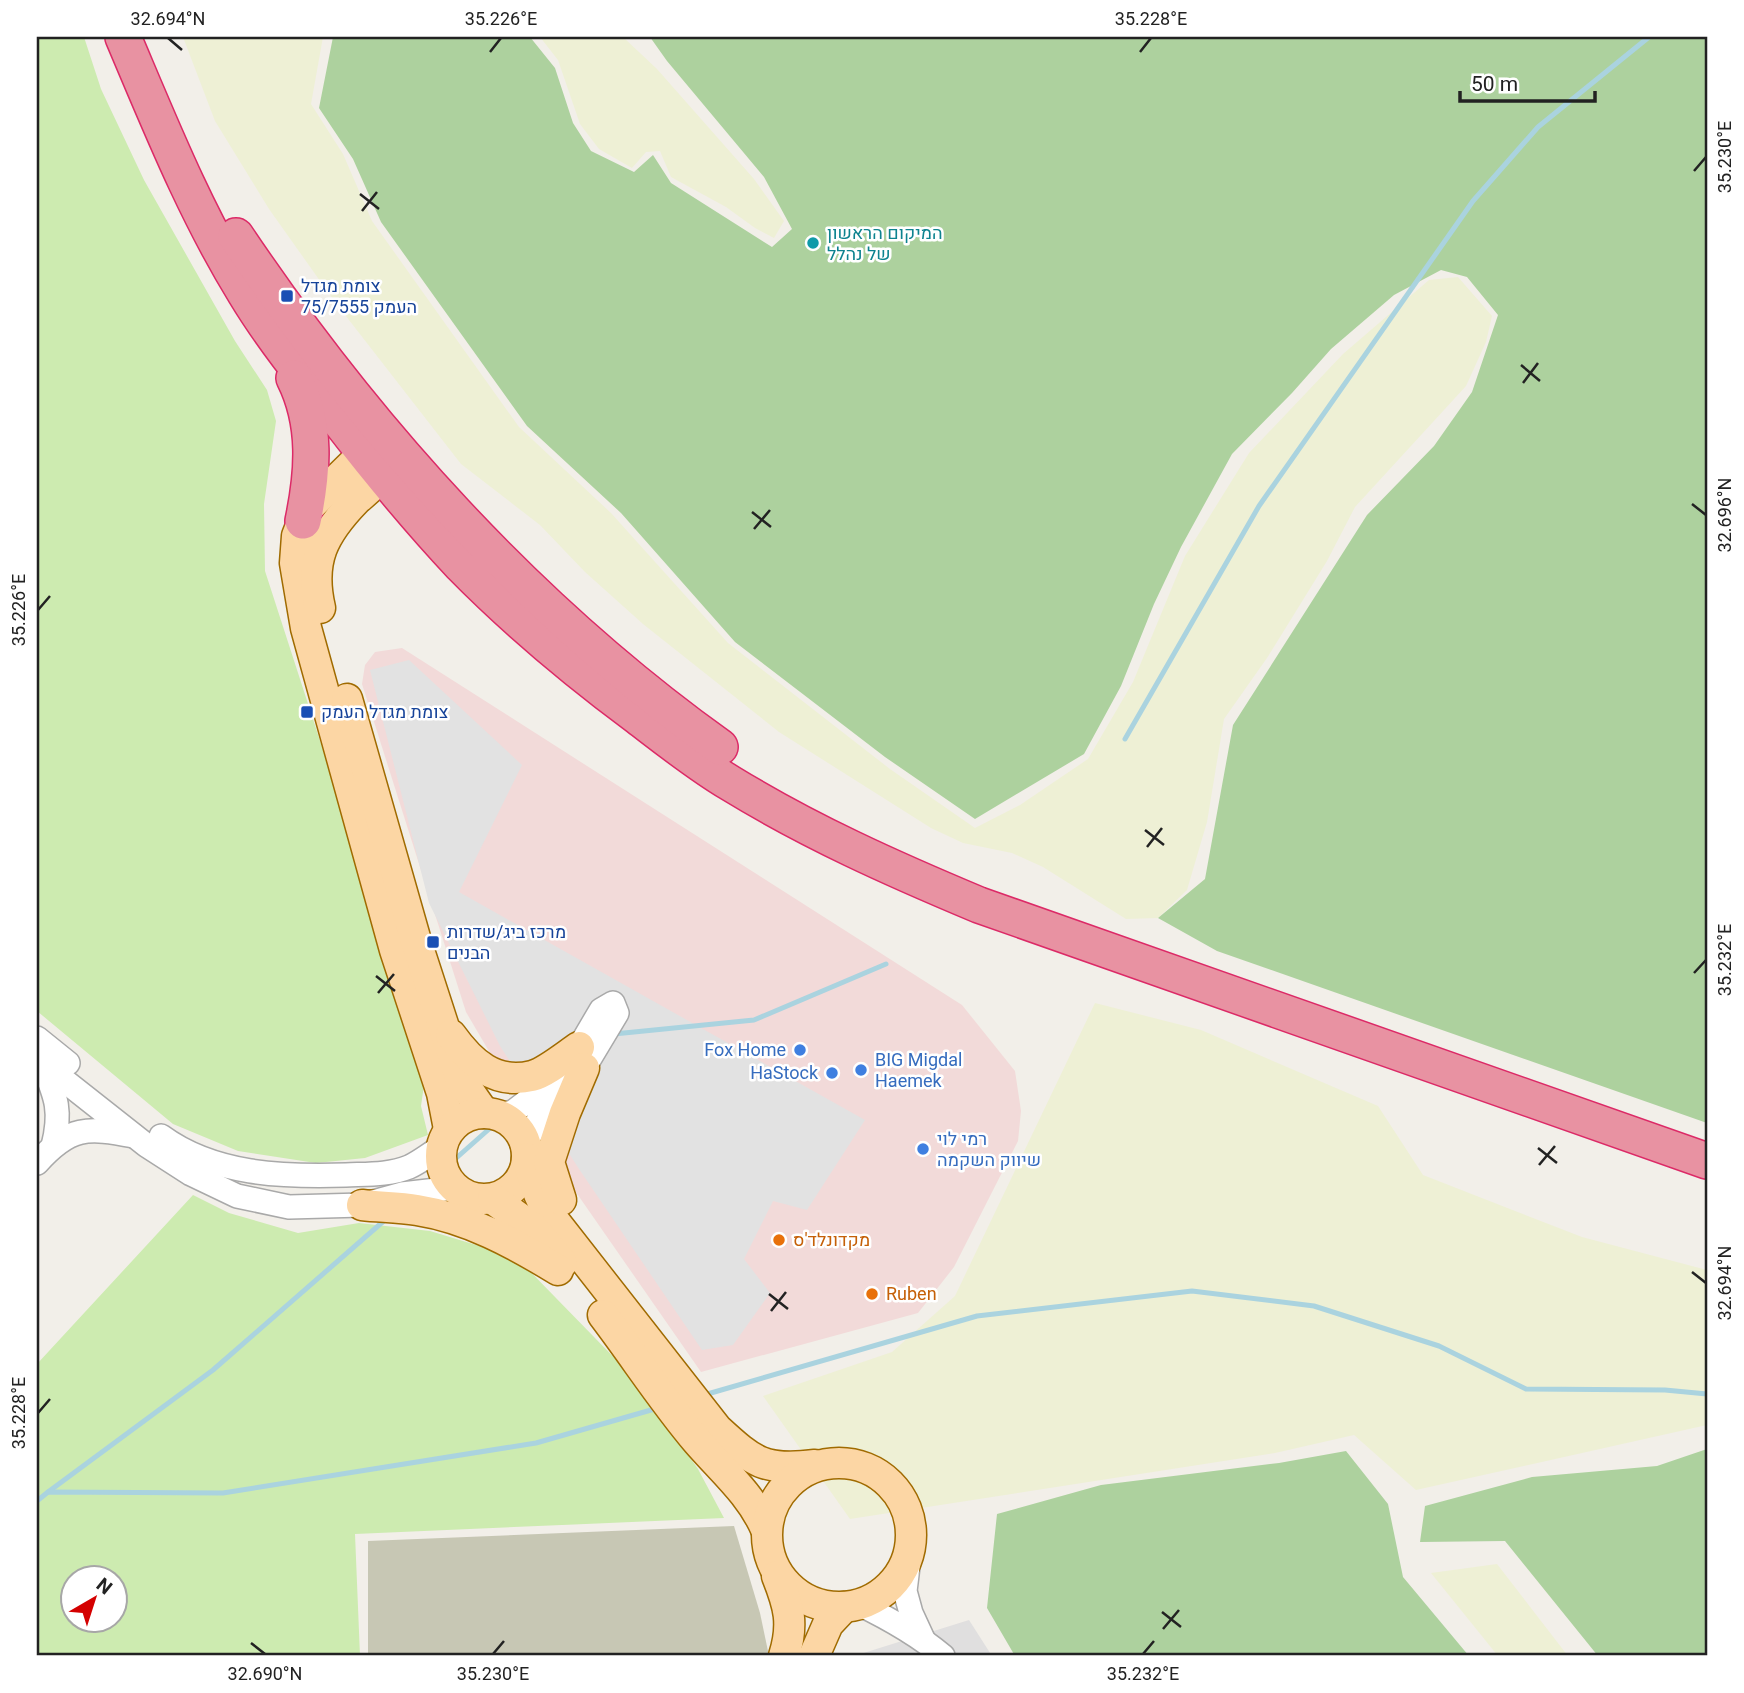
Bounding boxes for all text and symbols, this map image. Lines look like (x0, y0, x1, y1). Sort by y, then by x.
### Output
text: 32.694°N (131, 8, 205, 29)
text: 35.226°E (465, 8, 537, 29)
text: 35.228°E (1115, 8, 1187, 29)
scale bar (1460, 60, 1595, 104)
text: 50 m (1471, 72, 1518, 96)
text: 35.230°E (1714, 121, 1735, 193)
place label: המיקום הראשון של נהלל (827, 222, 943, 264)
marker: המיקום הראשון של נהלל (805, 235, 821, 251)
place label: צומת מגדל העמק 75/7555 (301, 275, 417, 317)
marker: צומת מגדל העמק 75/7555 (279, 288, 295, 304)
text: 32.696°N (1714, 478, 1735, 552)
text: 35.226°E (8, 574, 29, 646)
place label: צומת מגדל העמק (321, 701, 449, 722)
marker: צומת מגדל העמק (299, 704, 315, 720)
place label: מרכז ביג/שדרות הבנים (447, 921, 566, 963)
text: 35.232°E (1714, 924, 1735, 996)
marker: מרכז ביג/שדרות הבנים (425, 934, 441, 950)
place label: Fox Home (704, 1039, 786, 1060)
marker: Fox Home (792, 1042, 808, 1058)
place label: BIG Migdal Haemek (875, 1049, 962, 1091)
place label: HaStock (750, 1062, 819, 1083)
marker: BIG Migdal Haemek (853, 1062, 869, 1078)
marker: HaStock (824, 1065, 840, 1081)
place label: רמי לוי שיווק השקמה (937, 1128, 1041, 1170)
marker: רמי לוי שיווק השקמה (915, 1141, 931, 1157)
place label: מקדונלד'ס (793, 1229, 870, 1250)
marker: מקדונלד'ס (771, 1232, 787, 1248)
text: 32.694°N (1714, 1246, 1735, 1320)
place label: Ruben (886, 1283, 937, 1304)
marker: Ruben (864, 1286, 880, 1302)
text: 35.228°E (8, 1377, 29, 1449)
north arrow (60, 1564, 130, 1634)
text: N (92, 1573, 117, 1599)
text: 32.690°N (228, 1663, 302, 1684)
text: 35.230°E (457, 1663, 529, 1684)
text: 35.232°E (1107, 1663, 1179, 1684)

